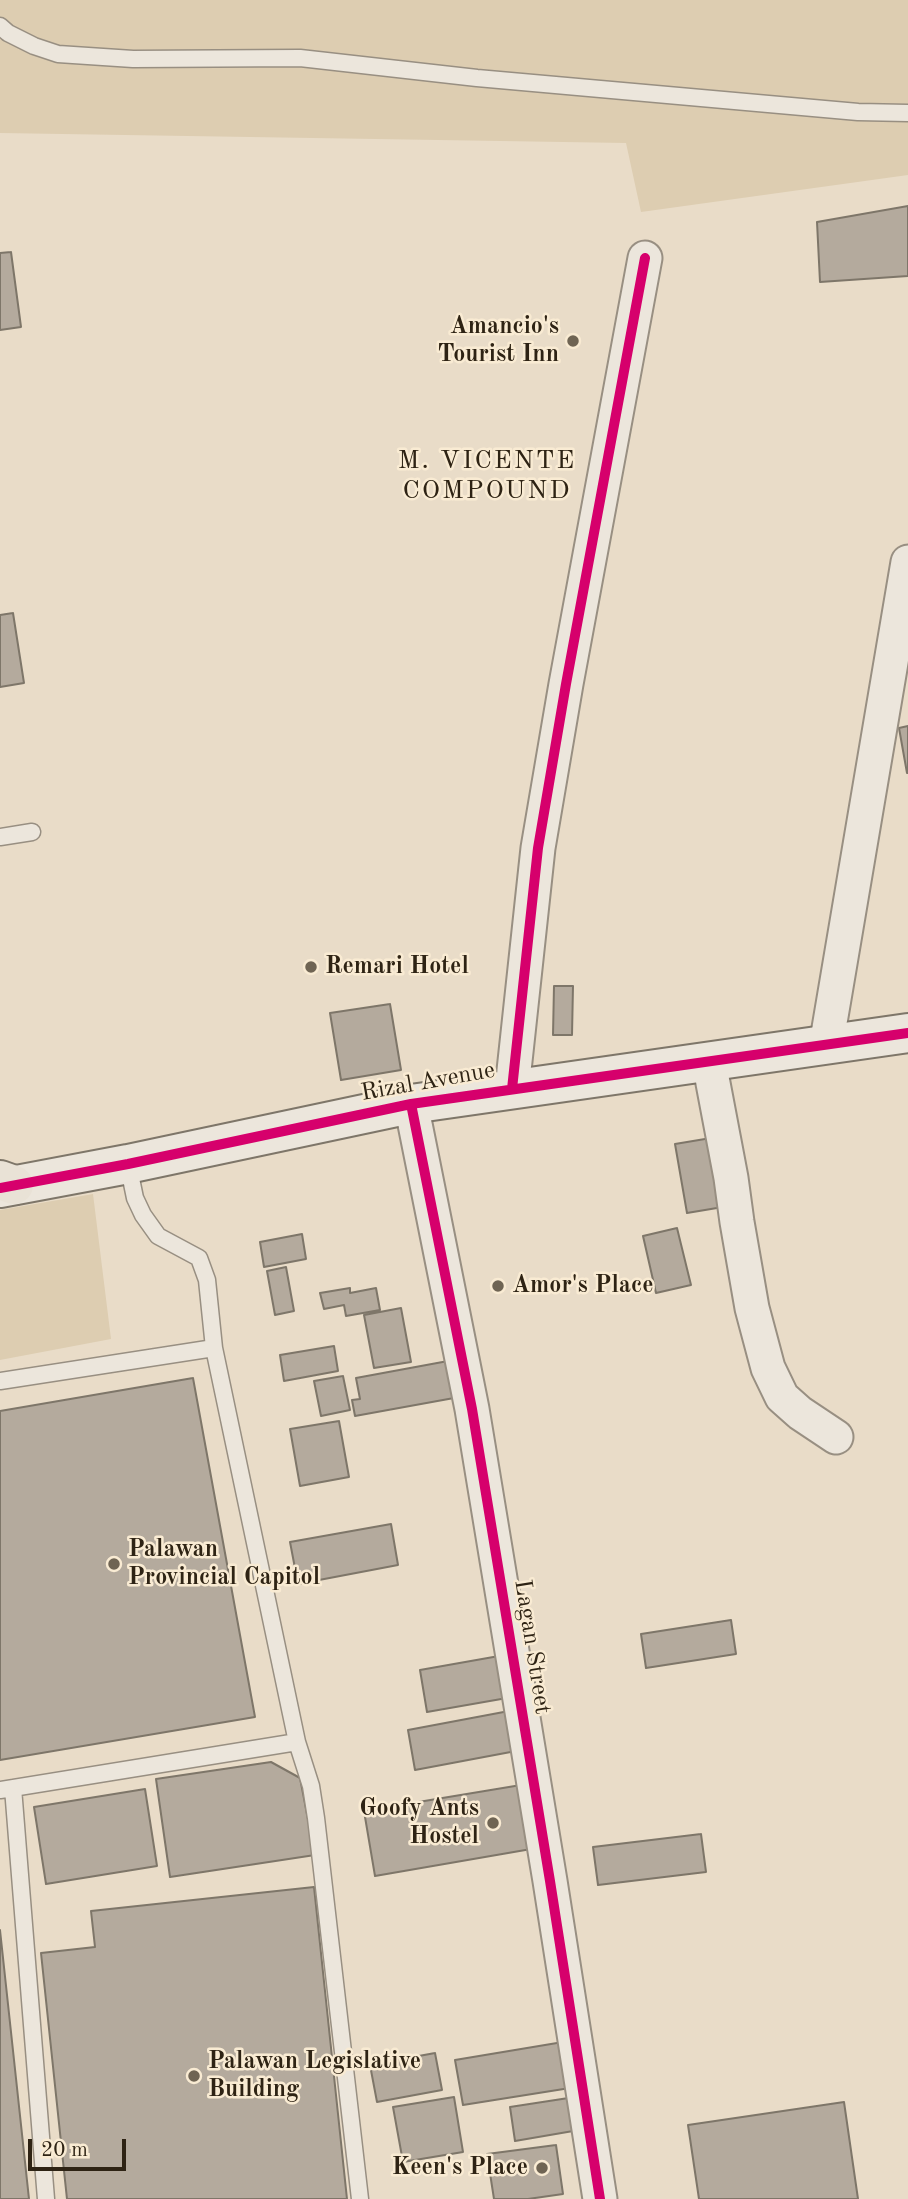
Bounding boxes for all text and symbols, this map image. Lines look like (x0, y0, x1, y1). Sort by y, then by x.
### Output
place label: Amancio's Tourist Inn (438, 313, 559, 369)
marker: Amancio's Tourist Inn (565, 333, 581, 349)
district label: M. VICENTE COMPOUND (399, 445, 575, 506)
place label: Remari Hotel (325, 953, 469, 981)
marker: Remari Hotel (303, 959, 319, 975)
street label: Rizal Avenue (359, 1056, 497, 1108)
place label: Amor's Place (512, 1272, 654, 1300)
marker: Amor's Place (490, 1278, 506, 1294)
place label: Palawan Provincial Capitol (128, 1536, 320, 1592)
marker: Palawan Provincial Capitol (106, 1556, 122, 1572)
street label: Lagan Street (507, 1578, 557, 1716)
place label: Goofy Ants Hostel (359, 1795, 479, 1851)
marker: Goofy Ants Hostel (485, 1815, 501, 1831)
place label: Palawan Legislative Building (208, 2048, 421, 2104)
marker: Palawan Legislative Building (186, 2068, 202, 2084)
scale bar (32, 2126, 130, 2170)
text: 20 m (41, 2140, 88, 2161)
place label: Keen's Place (392, 2154, 528, 2182)
marker: Keen's Place (534, 2160, 550, 2176)

